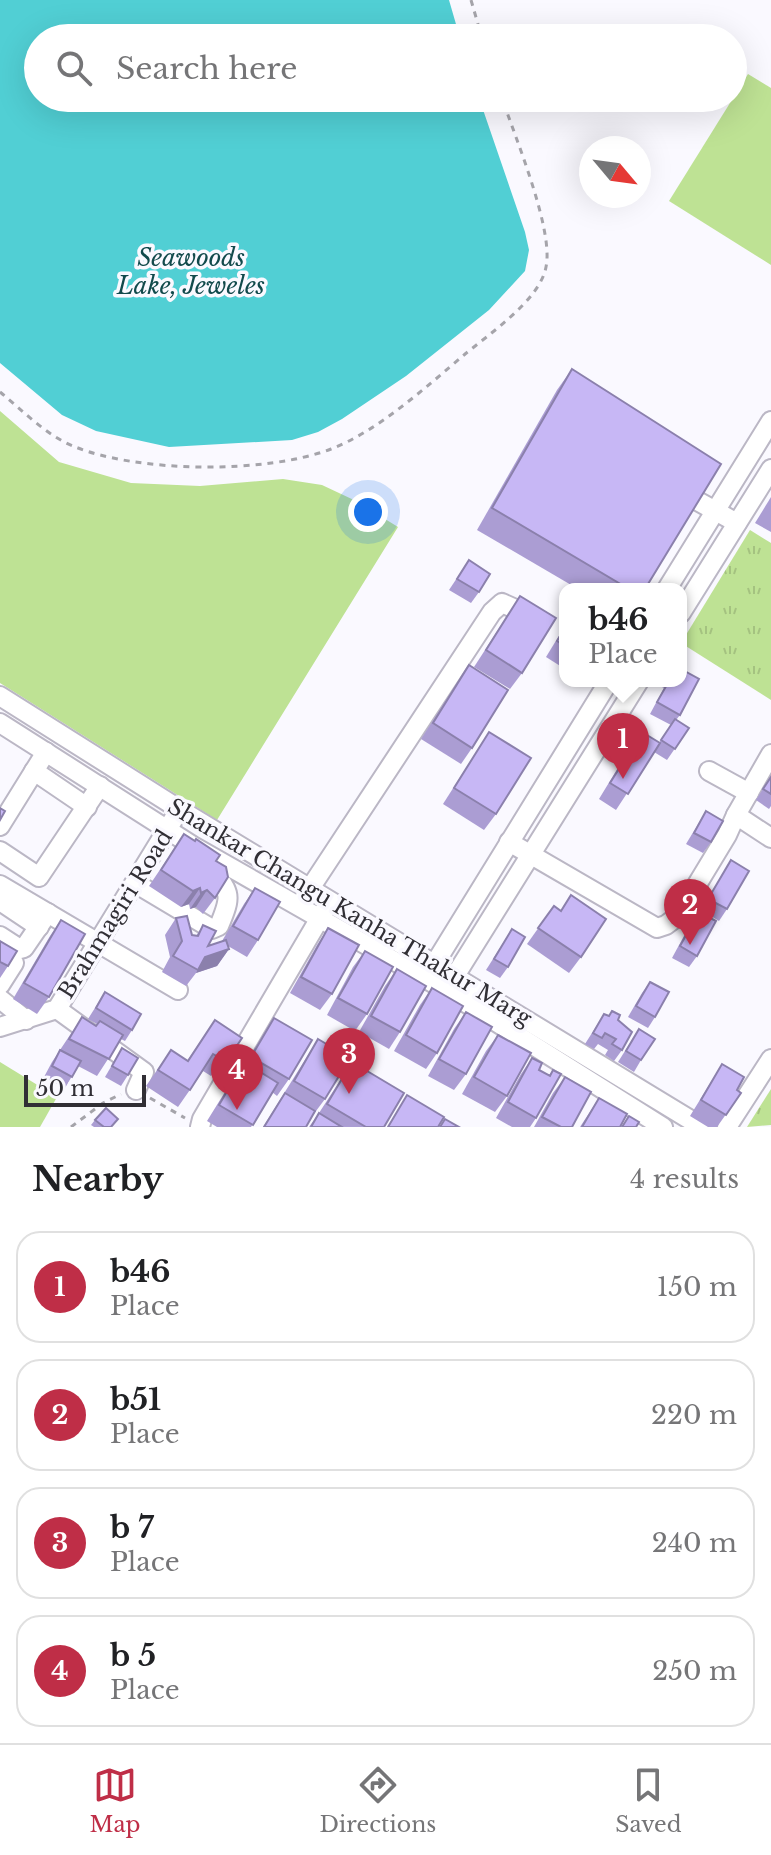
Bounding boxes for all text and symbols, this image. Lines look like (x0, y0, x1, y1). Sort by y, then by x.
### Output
search box (24, 24, 747, 112)
icon: search (52, 46, 96, 90)
text: Search here (116, 50, 297, 87)
north arrow (579, 136, 651, 208)
water label: Seawoods Lake, Jeweles (116, 243, 265, 300)
your location (348, 492, 388, 532)
popup (559, 583, 687, 687)
text: b46 (588, 601, 649, 638)
text: Place (588, 638, 658, 670)
pin: 1 (597, 713, 649, 779)
street label: Shankar Changu Kanha Thakur Marg (163, 793, 537, 1032)
street label: Brahmagiri Road (53, 825, 178, 1004)
pin: 2 (664, 879, 716, 945)
pin: 3 (323, 1028, 375, 1094)
pin: 4 (211, 1044, 263, 1110)
scale bar (24, 1071, 146, 1107)
text: 50 m (36, 1075, 94, 1102)
text: Nearby (32, 1158, 164, 1200)
text: 4 results (630, 1163, 739, 1195)
text: b46 (110, 1253, 170, 1290)
text: 1 (54, 1271, 66, 1303)
text: 150 m (657, 1271, 737, 1303)
text: Place (110, 1290, 180, 1322)
text: b51 (110, 1381, 161, 1418)
text: 2 (52, 1399, 68, 1431)
text: 220 m (651, 1399, 737, 1431)
text: Place (110, 1418, 180, 1450)
text: b 7 (110, 1509, 154, 1546)
text: 3 (52, 1527, 68, 1559)
text: 240 m (652, 1527, 737, 1559)
text: Place (110, 1546, 180, 1578)
text: b 5 (110, 1637, 156, 1674)
text: 4 (51, 1655, 69, 1687)
text: 250 m (652, 1655, 737, 1687)
text: Place (110, 1674, 180, 1706)
tab: Map (89, 1763, 141, 1838)
tab: Directions (319, 1763, 436, 1838)
tab: Saved (615, 1763, 682, 1838)

